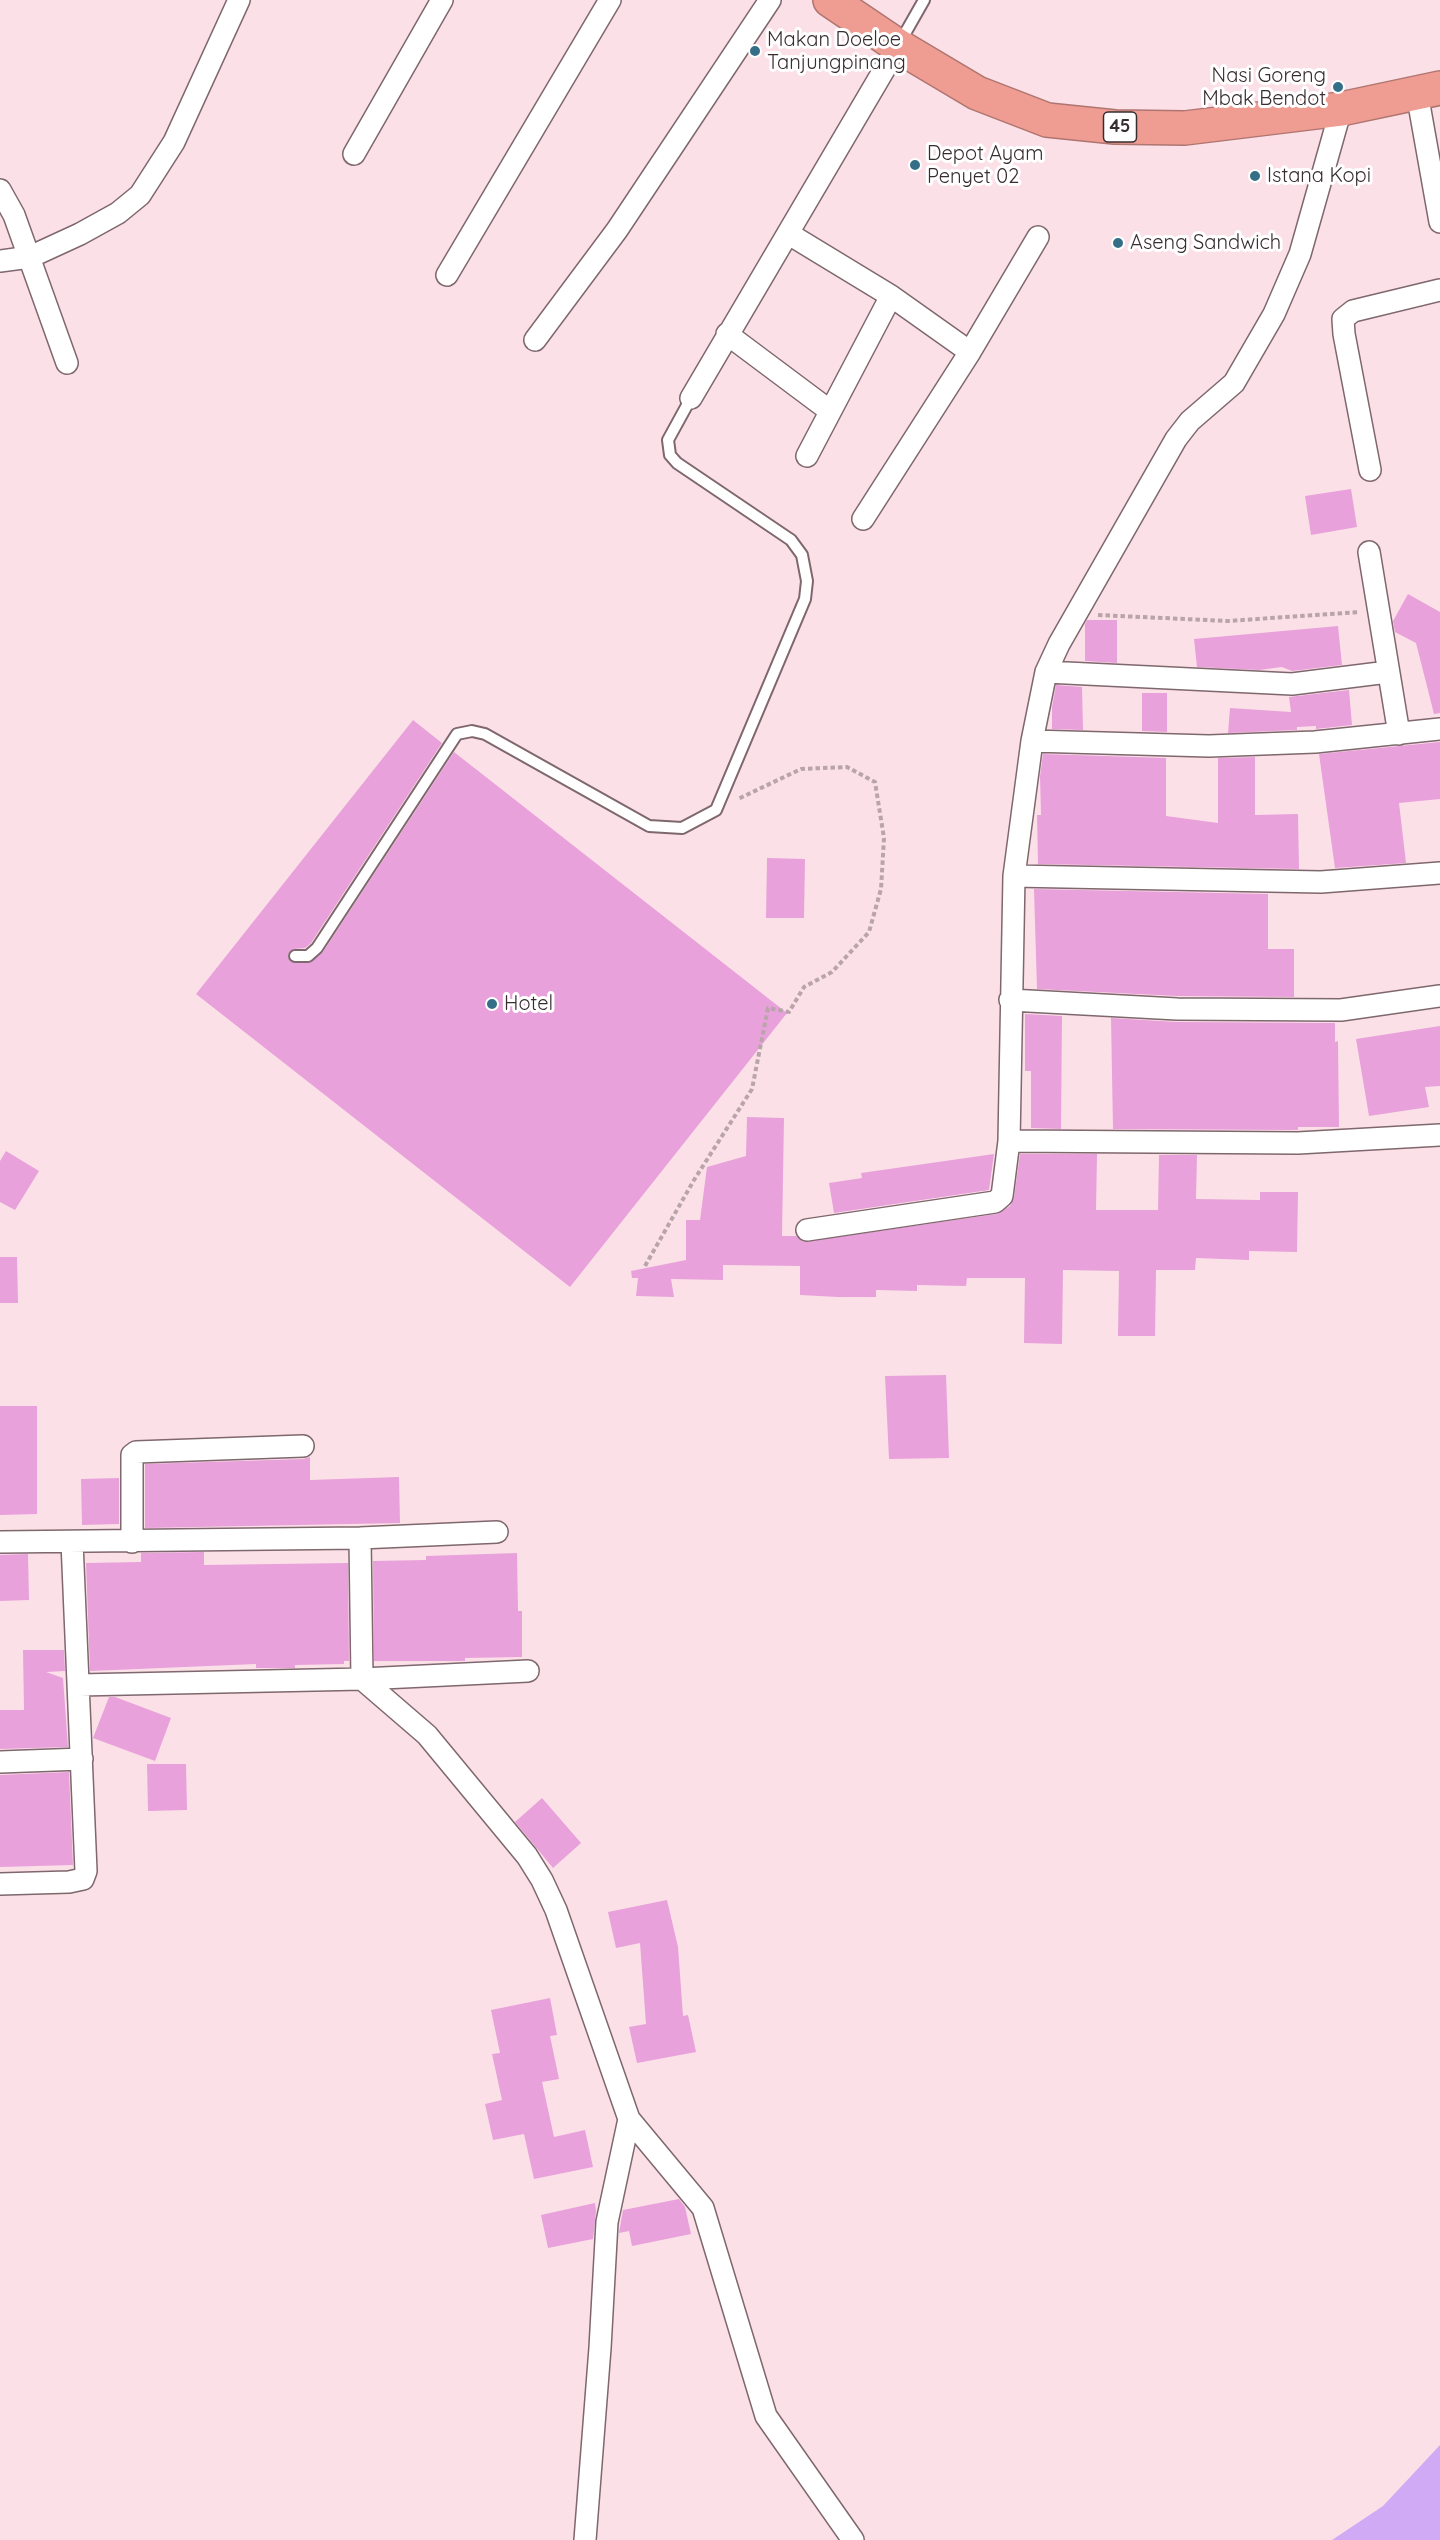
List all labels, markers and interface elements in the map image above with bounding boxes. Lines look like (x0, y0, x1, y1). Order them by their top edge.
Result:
place label: Makan Doeloe Tanjungpinang (767, 28, 906, 75)
marker: Makan Doeloe Tanjungpinang (748, 44, 762, 58)
place label: Nasi Goreng Mbak Bendot (1202, 64, 1326, 111)
marker: Nasi Goreng Mbak Bendot (1331, 80, 1345, 94)
road number: 45 (1104, 112, 1136, 142)
place label: Depot Ayam Penyet 02 (927, 142, 1043, 189)
marker: Depot Ayam Penyet 02 (908, 158, 922, 172)
place label: Istana Kopi (1267, 164, 1371, 188)
marker: Istana Kopi (1248, 169, 1262, 183)
place label: Aseng Sandwich (1130, 231, 1281, 255)
marker: Aseng Sandwich (1111, 236, 1125, 250)
place label: Hotel (504, 992, 553, 1016)
marker: Hotel (485, 997, 499, 1011)

